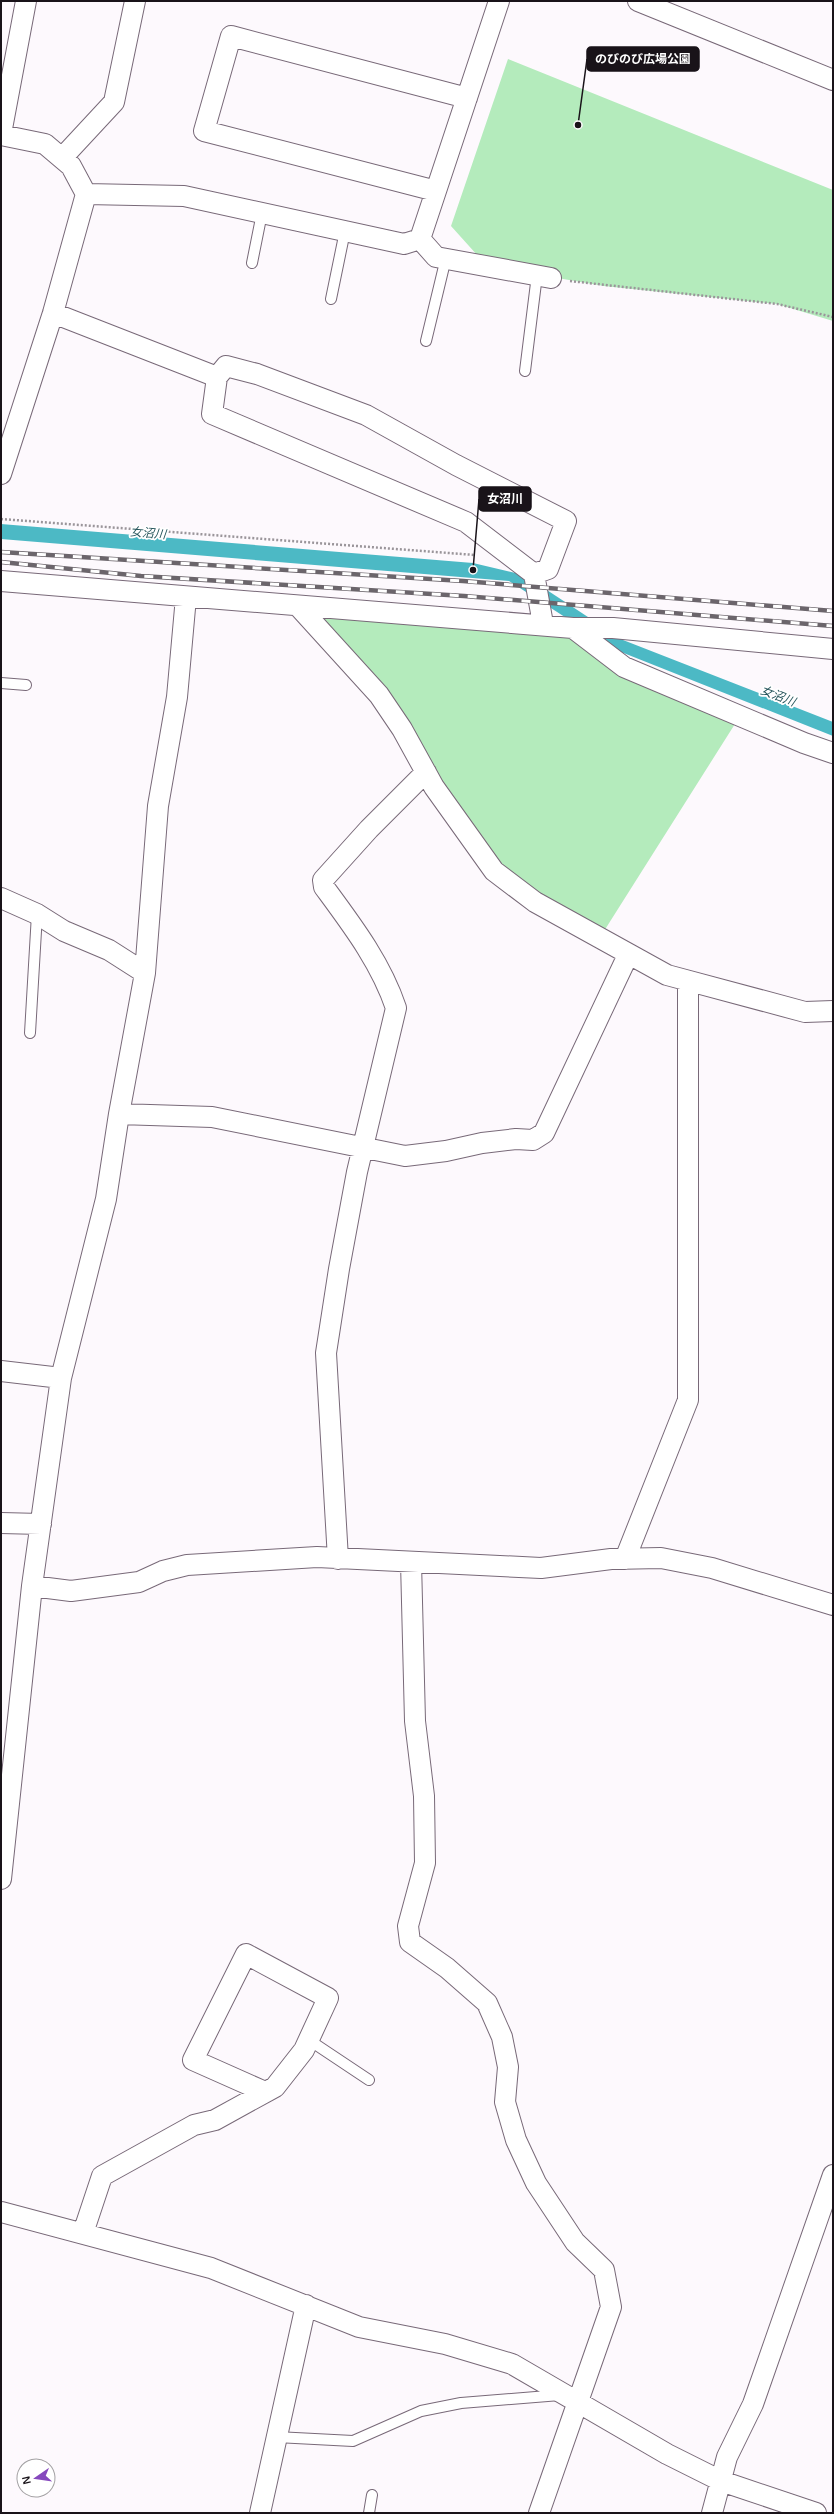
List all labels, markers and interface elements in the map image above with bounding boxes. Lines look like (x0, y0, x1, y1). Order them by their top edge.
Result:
callout: のびのび広場公園 (587, 47, 699, 71)
text: のびのび広場公園 (595, 52, 691, 66)
callout: 女沼川 (479, 487, 531, 511)
text: 女沼川 (487, 492, 523, 506)
water label: 女沼川 (129, 524, 169, 542)
water label: 女沼川 (759, 683, 799, 710)
north arrow (16, 2458, 56, 2498)
text: N (20, 2475, 33, 2485)

